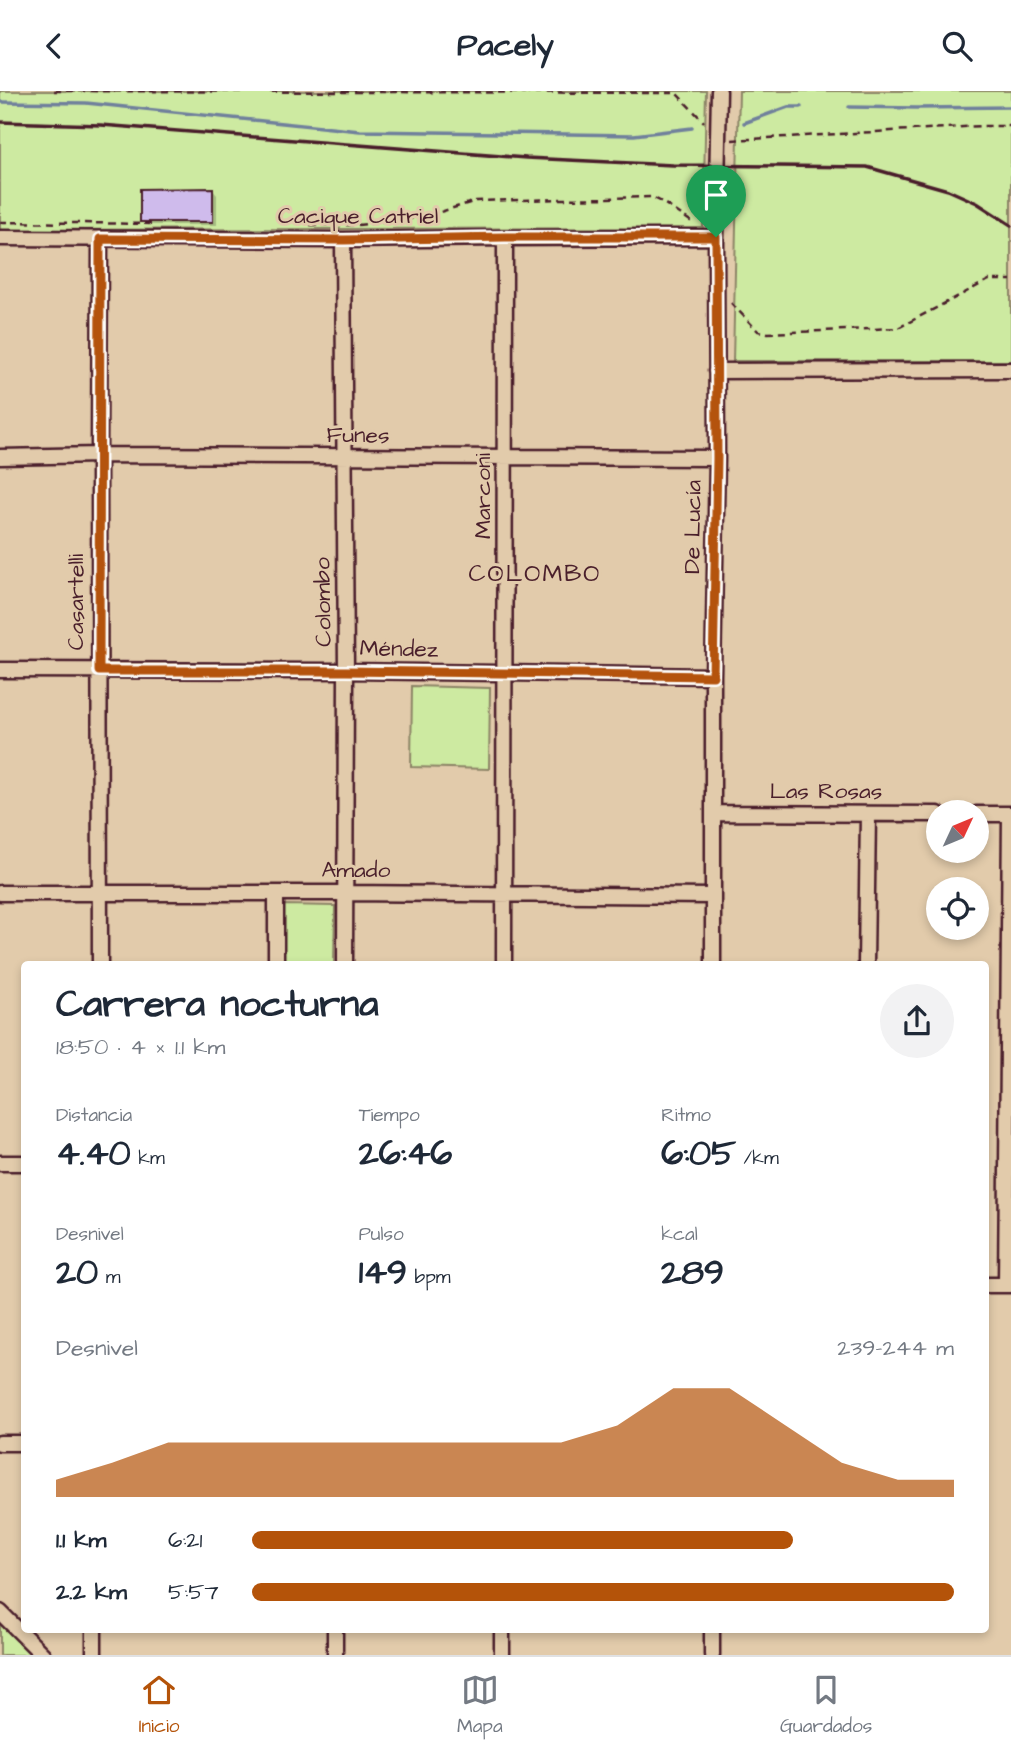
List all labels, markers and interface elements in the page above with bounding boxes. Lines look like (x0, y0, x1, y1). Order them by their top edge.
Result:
text: Pacely (457, 23, 554, 68)
icon: back (35, 27, 73, 65)
icon: search (938, 27, 976, 65)
pin (686, 165, 746, 237)
icon: arrive (697, 176, 735, 214)
street label: Cacique Catriel (278, 200, 438, 232)
street label: Funes (326, 419, 390, 451)
street label: Marconi (467, 453, 499, 539)
street label: De Lucía (676, 479, 710, 574)
street label: Casartelli (60, 553, 92, 650)
street label: Colombo (306, 557, 340, 647)
district label: COLOMBO (469, 557, 601, 591)
street label: Méndez (359, 632, 439, 666)
street label: Las Rosas (770, 775, 882, 807)
north arrow (926, 800, 989, 863)
map controls (926, 800, 989, 940)
street label: Amado (321, 854, 391, 886)
button: locate (926, 877, 989, 940)
text: Carrera nocturna (56, 979, 379, 1031)
button: share (880, 984, 954, 1058)
text: 18:50 · 4 × 1.1 km (56, 1031, 225, 1063)
text: Distancia (56, 1102, 132, 1129)
text: Tiempo (359, 1102, 420, 1129)
text: Ritmo (661, 1102, 711, 1129)
text: 4.40 (56, 1129, 131, 1178)
text: 26:46 (359, 1129, 452, 1178)
text: 6:05 (661, 1129, 736, 1178)
text: km (131, 1145, 165, 1172)
text: /km (736, 1145, 779, 1172)
text: Desnivel (56, 1221, 124, 1248)
text: Pulso (359, 1221, 404, 1248)
text: kcal (661, 1221, 698, 1248)
text: 20 (56, 1248, 98, 1297)
text: 149 (359, 1248, 407, 1297)
text: 289 (661, 1248, 724, 1297)
text: m (98, 1264, 121, 1291)
text: bpm (407, 1264, 451, 1291)
text: Desnivel (56, 1332, 138, 1364)
text: 239–244 m (837, 1332, 954, 1364)
text: 1.1 km (56, 1524, 106, 1556)
text: 6:21 (168, 1524, 202, 1556)
text: 2.2 km (56, 1576, 127, 1608)
text: 5:57 (168, 1576, 219, 1608)
tab: Inicio (139, 1671, 180, 1740)
tab: Mapa (457, 1671, 503, 1740)
tab: Guardados (780, 1671, 872, 1740)

